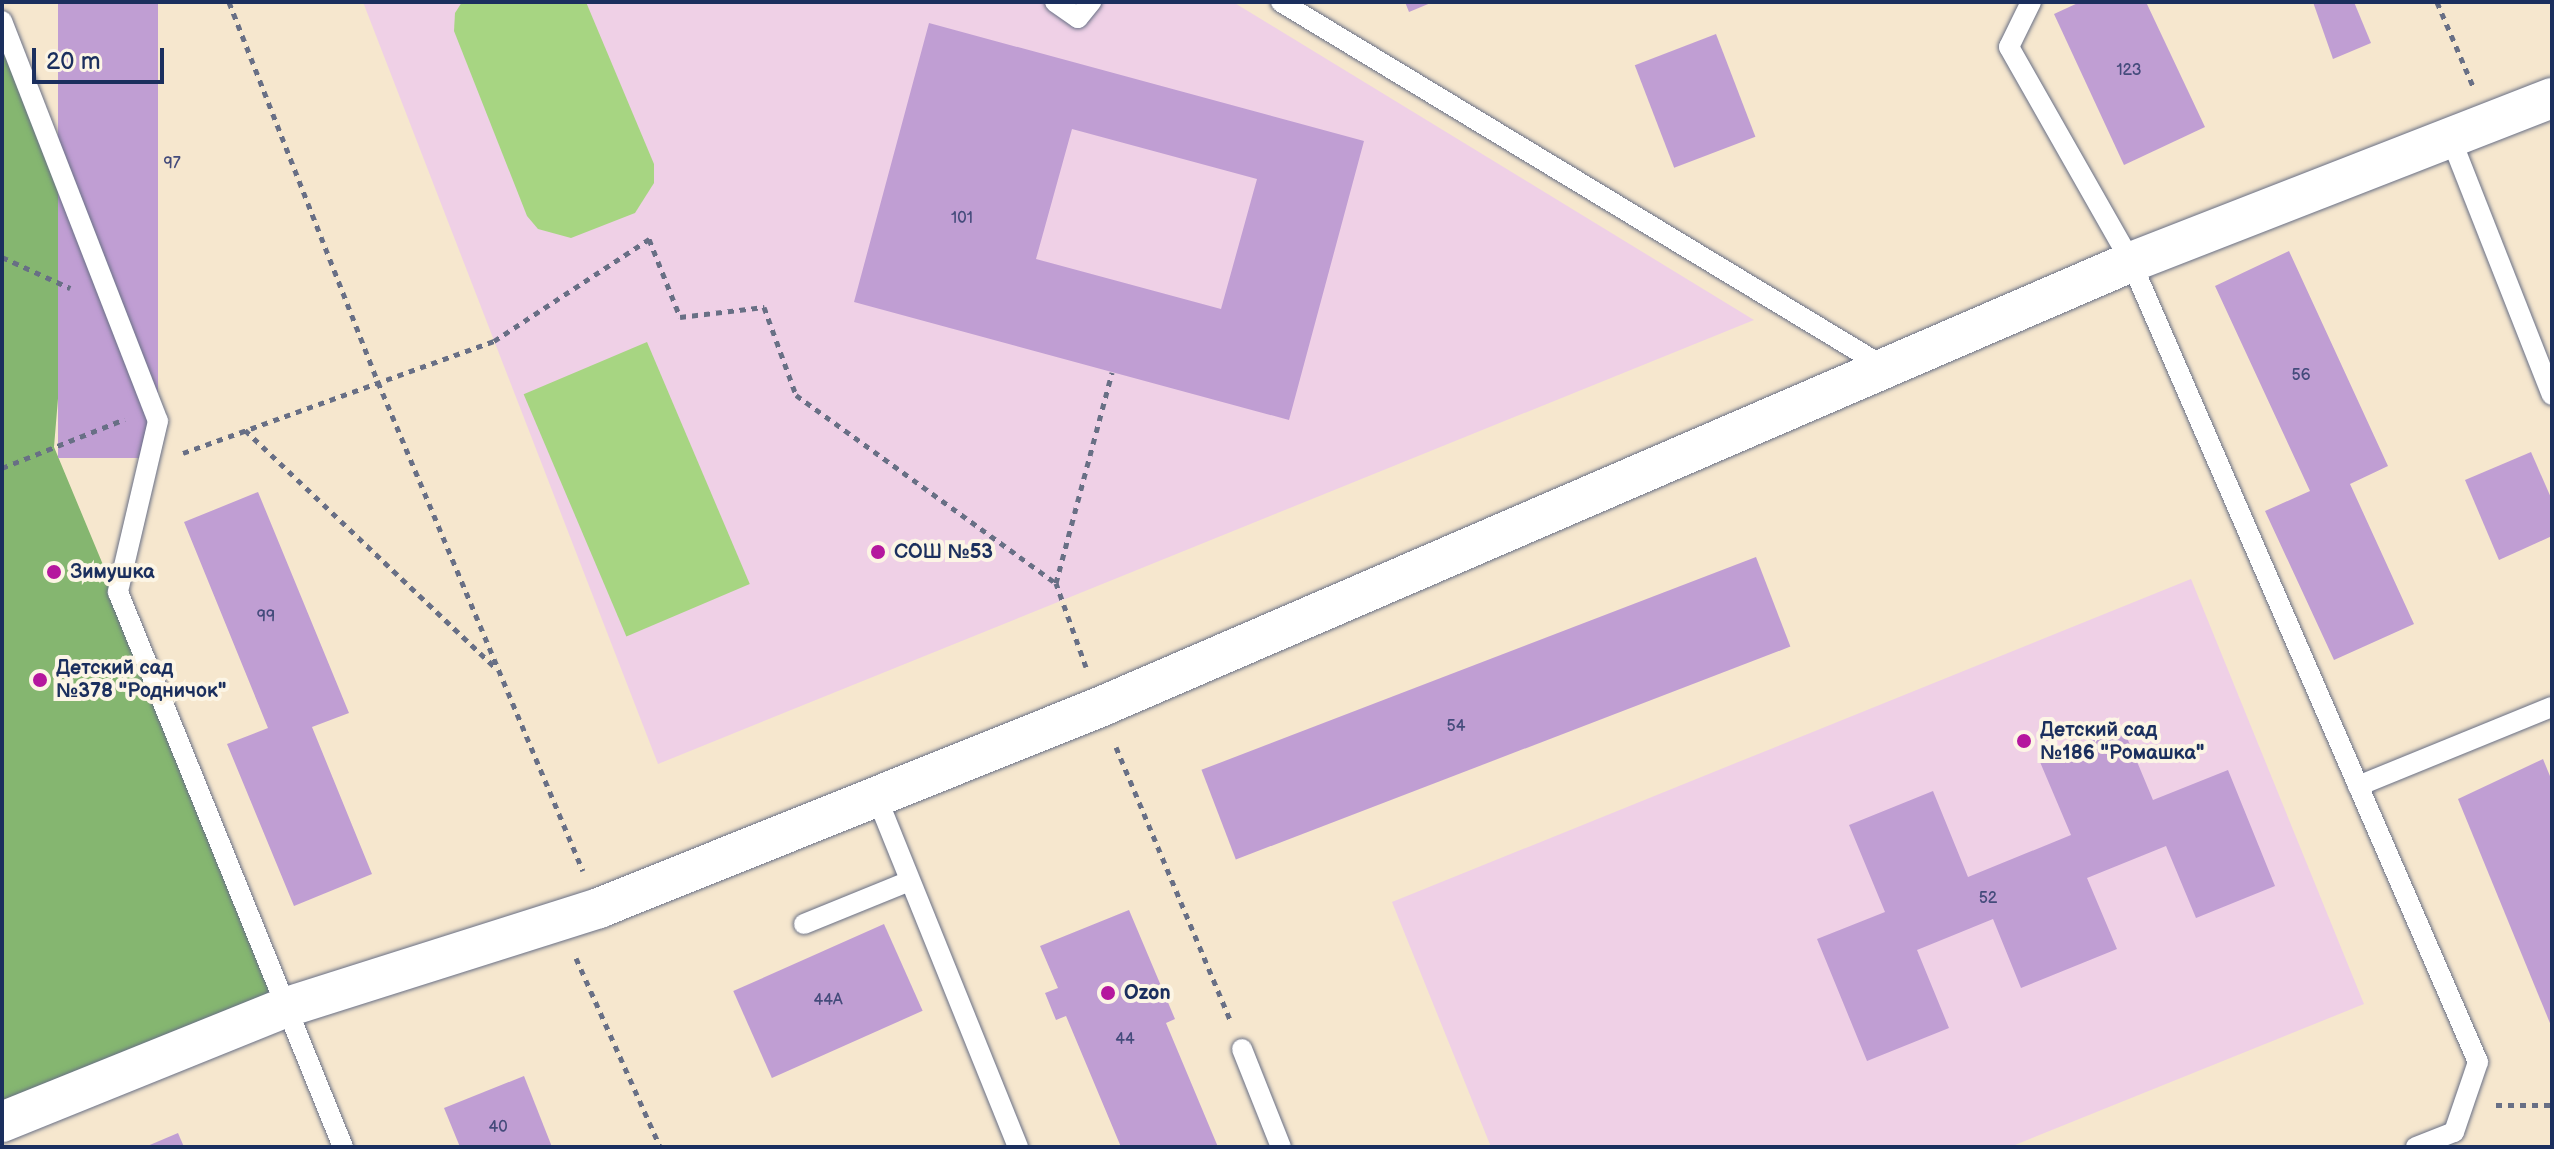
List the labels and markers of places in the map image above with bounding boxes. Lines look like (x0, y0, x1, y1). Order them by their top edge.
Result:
place label: СОШ №53 (894, 540, 993, 564)
marker: СОШ №53 (869, 543, 887, 561)
place label: Зимушка (70, 560, 155, 584)
marker: Зимушка (45, 563, 63, 581)
place label: Детский сад №378 "Родничок" (56, 656, 226, 703)
marker: Детский сад №378 "Родничок" (31, 671, 49, 689)
place label: Детский сад №186 "Ромашка" (2040, 718, 2205, 765)
marker: Детский сад №186 "Ромашка" (2015, 732, 2033, 750)
place label: Ozon (1124, 981, 1171, 1005)
marker: Ozon (1099, 984, 1117, 1002)

